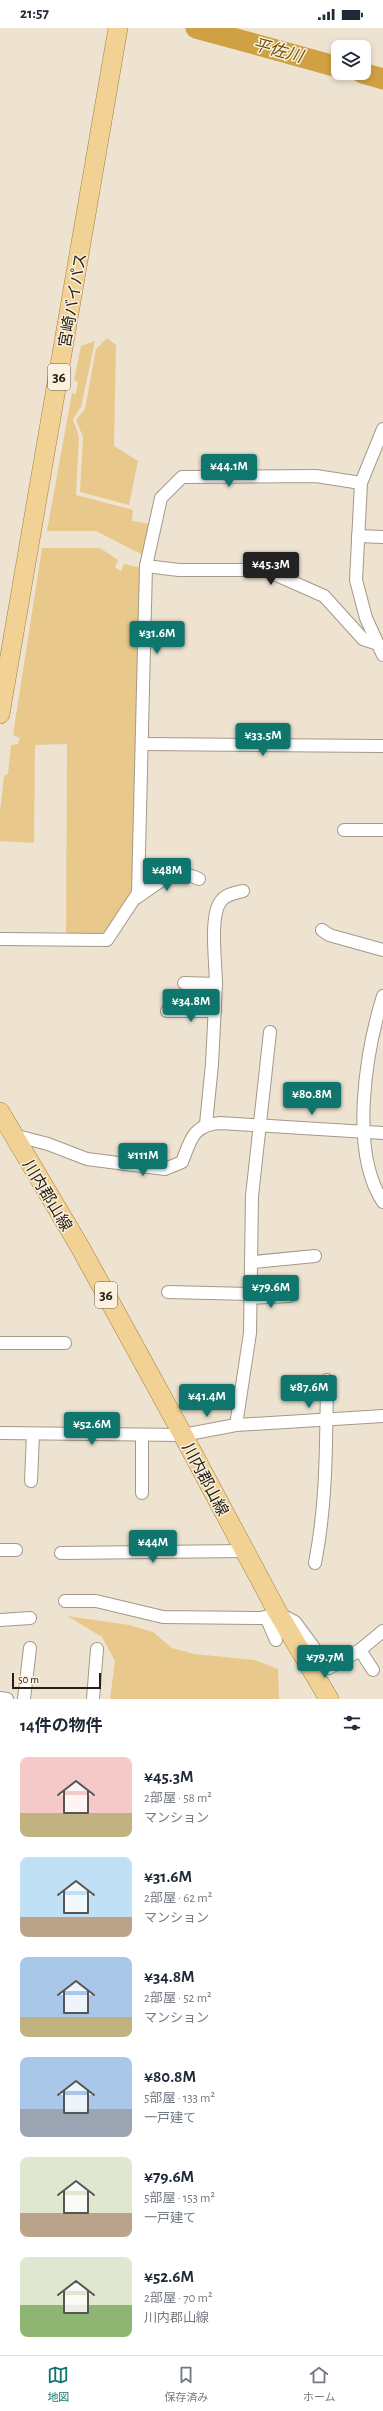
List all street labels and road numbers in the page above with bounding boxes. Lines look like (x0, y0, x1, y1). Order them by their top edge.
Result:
street label: 宮崎バイパス (56, 251, 89, 349)
road number: 36 (48, 364, 70, 390)
street label: 川内郡山線 (20, 1157, 75, 1234)
road number: 36 (95, 1282, 117, 1308)
street label: 川内郡山線 (179, 1440, 232, 1519)

